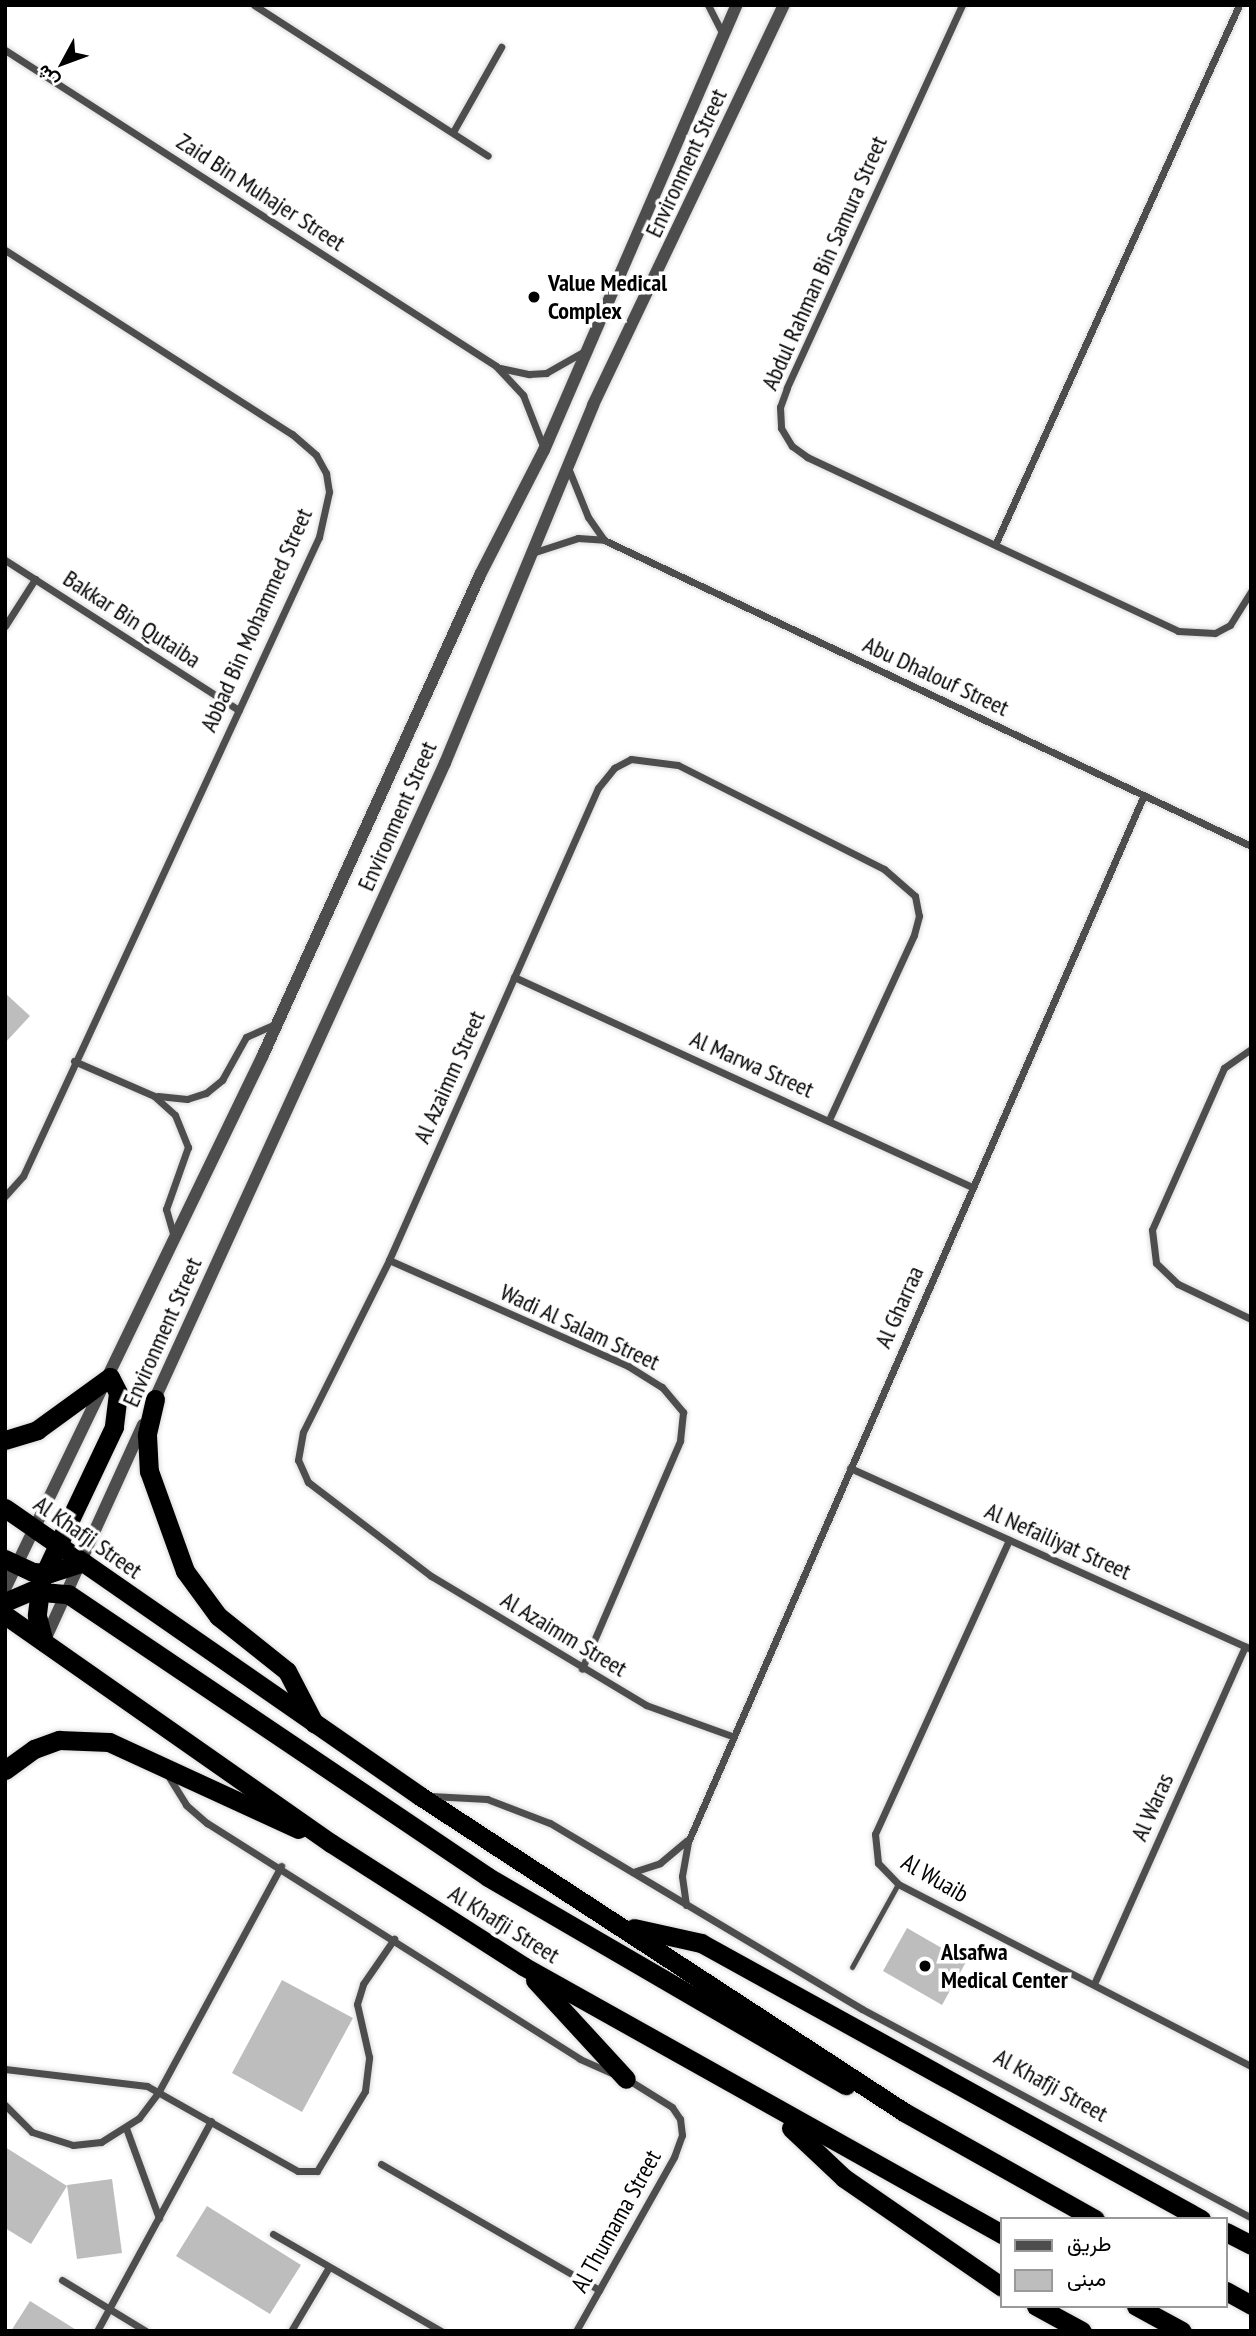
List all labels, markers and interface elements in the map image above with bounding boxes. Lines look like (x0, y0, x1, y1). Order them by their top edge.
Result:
north arrow (28, 28, 98, 98)
text: ش (31, 60, 64, 93)
street label: Environment Street (639, 84, 733, 242)
street label: Zaid Bin Muhajer Street (171, 127, 351, 257)
street label: Abdul Rahman Bin Samura Street (755, 132, 893, 394)
place label: Value Medical Complex (548, 269, 667, 325)
marker: Value Medical Complex (526, 289, 542, 305)
street label: Abbad Bin Mohammed Street (194, 504, 318, 736)
street label: Bakkar Bin Qutaiba (58, 564, 206, 674)
street label: Abu Dhalouf Street (859, 630, 1013, 722)
street label: Environment Street (351, 737, 443, 895)
street label: Al Azaimm Street (407, 1006, 491, 1148)
street label: Al Marwa Street (686, 1024, 818, 1104)
street label: Environment Street (116, 1253, 208, 1411)
street label: Al Gharraa (868, 1262, 930, 1352)
street label: Wadi Al Salam Street (495, 1277, 665, 1377)
street label: Al Khafji Street (28, 1489, 148, 1585)
street label: Al Nefailiyat Street (981, 1496, 1135, 1586)
street label: Al Azaimm Street (496, 1585, 632, 1683)
street label: Al Waras (1124, 1769, 1180, 1845)
street label: Al Wuaib (896, 1847, 974, 1909)
street label: Al Khafji Street (443, 1879, 565, 1969)
place label: Alsafwa Medical Center (941, 1938, 1068, 1994)
marker: Alsafwa Medical Center (915, 1956, 935, 1976)
street label: Al Khafji Street (989, 2042, 1113, 2128)
street label: Al Thumama Street (565, 2145, 667, 2297)
legend (1000, 2217, 1228, 2308)
text: طريق (1067, 2230, 1112, 2257)
text: مبنى (1067, 2265, 1106, 2292)

